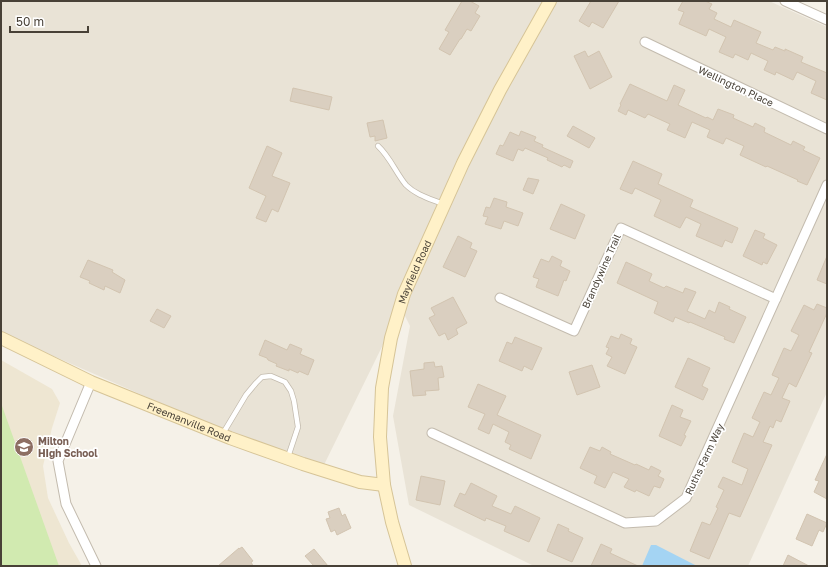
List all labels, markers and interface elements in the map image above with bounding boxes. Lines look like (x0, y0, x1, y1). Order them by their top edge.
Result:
scale bar (10, 8, 88, 34)
text: 50 m (16, 14, 44, 29)
street label: Wellington Place (696, 63, 776, 109)
street label: Brandywine Trail (579, 232, 623, 310)
street label: Mayfield Road (395, 238, 434, 305)
street label: Freemanville Road (145, 399, 233, 444)
street label: Ruths Farm Way (682, 421, 726, 497)
place label: Milton HIgh School (38, 435, 98, 459)
school or university icon: Milton HIgh School (13, 436, 35, 458)

